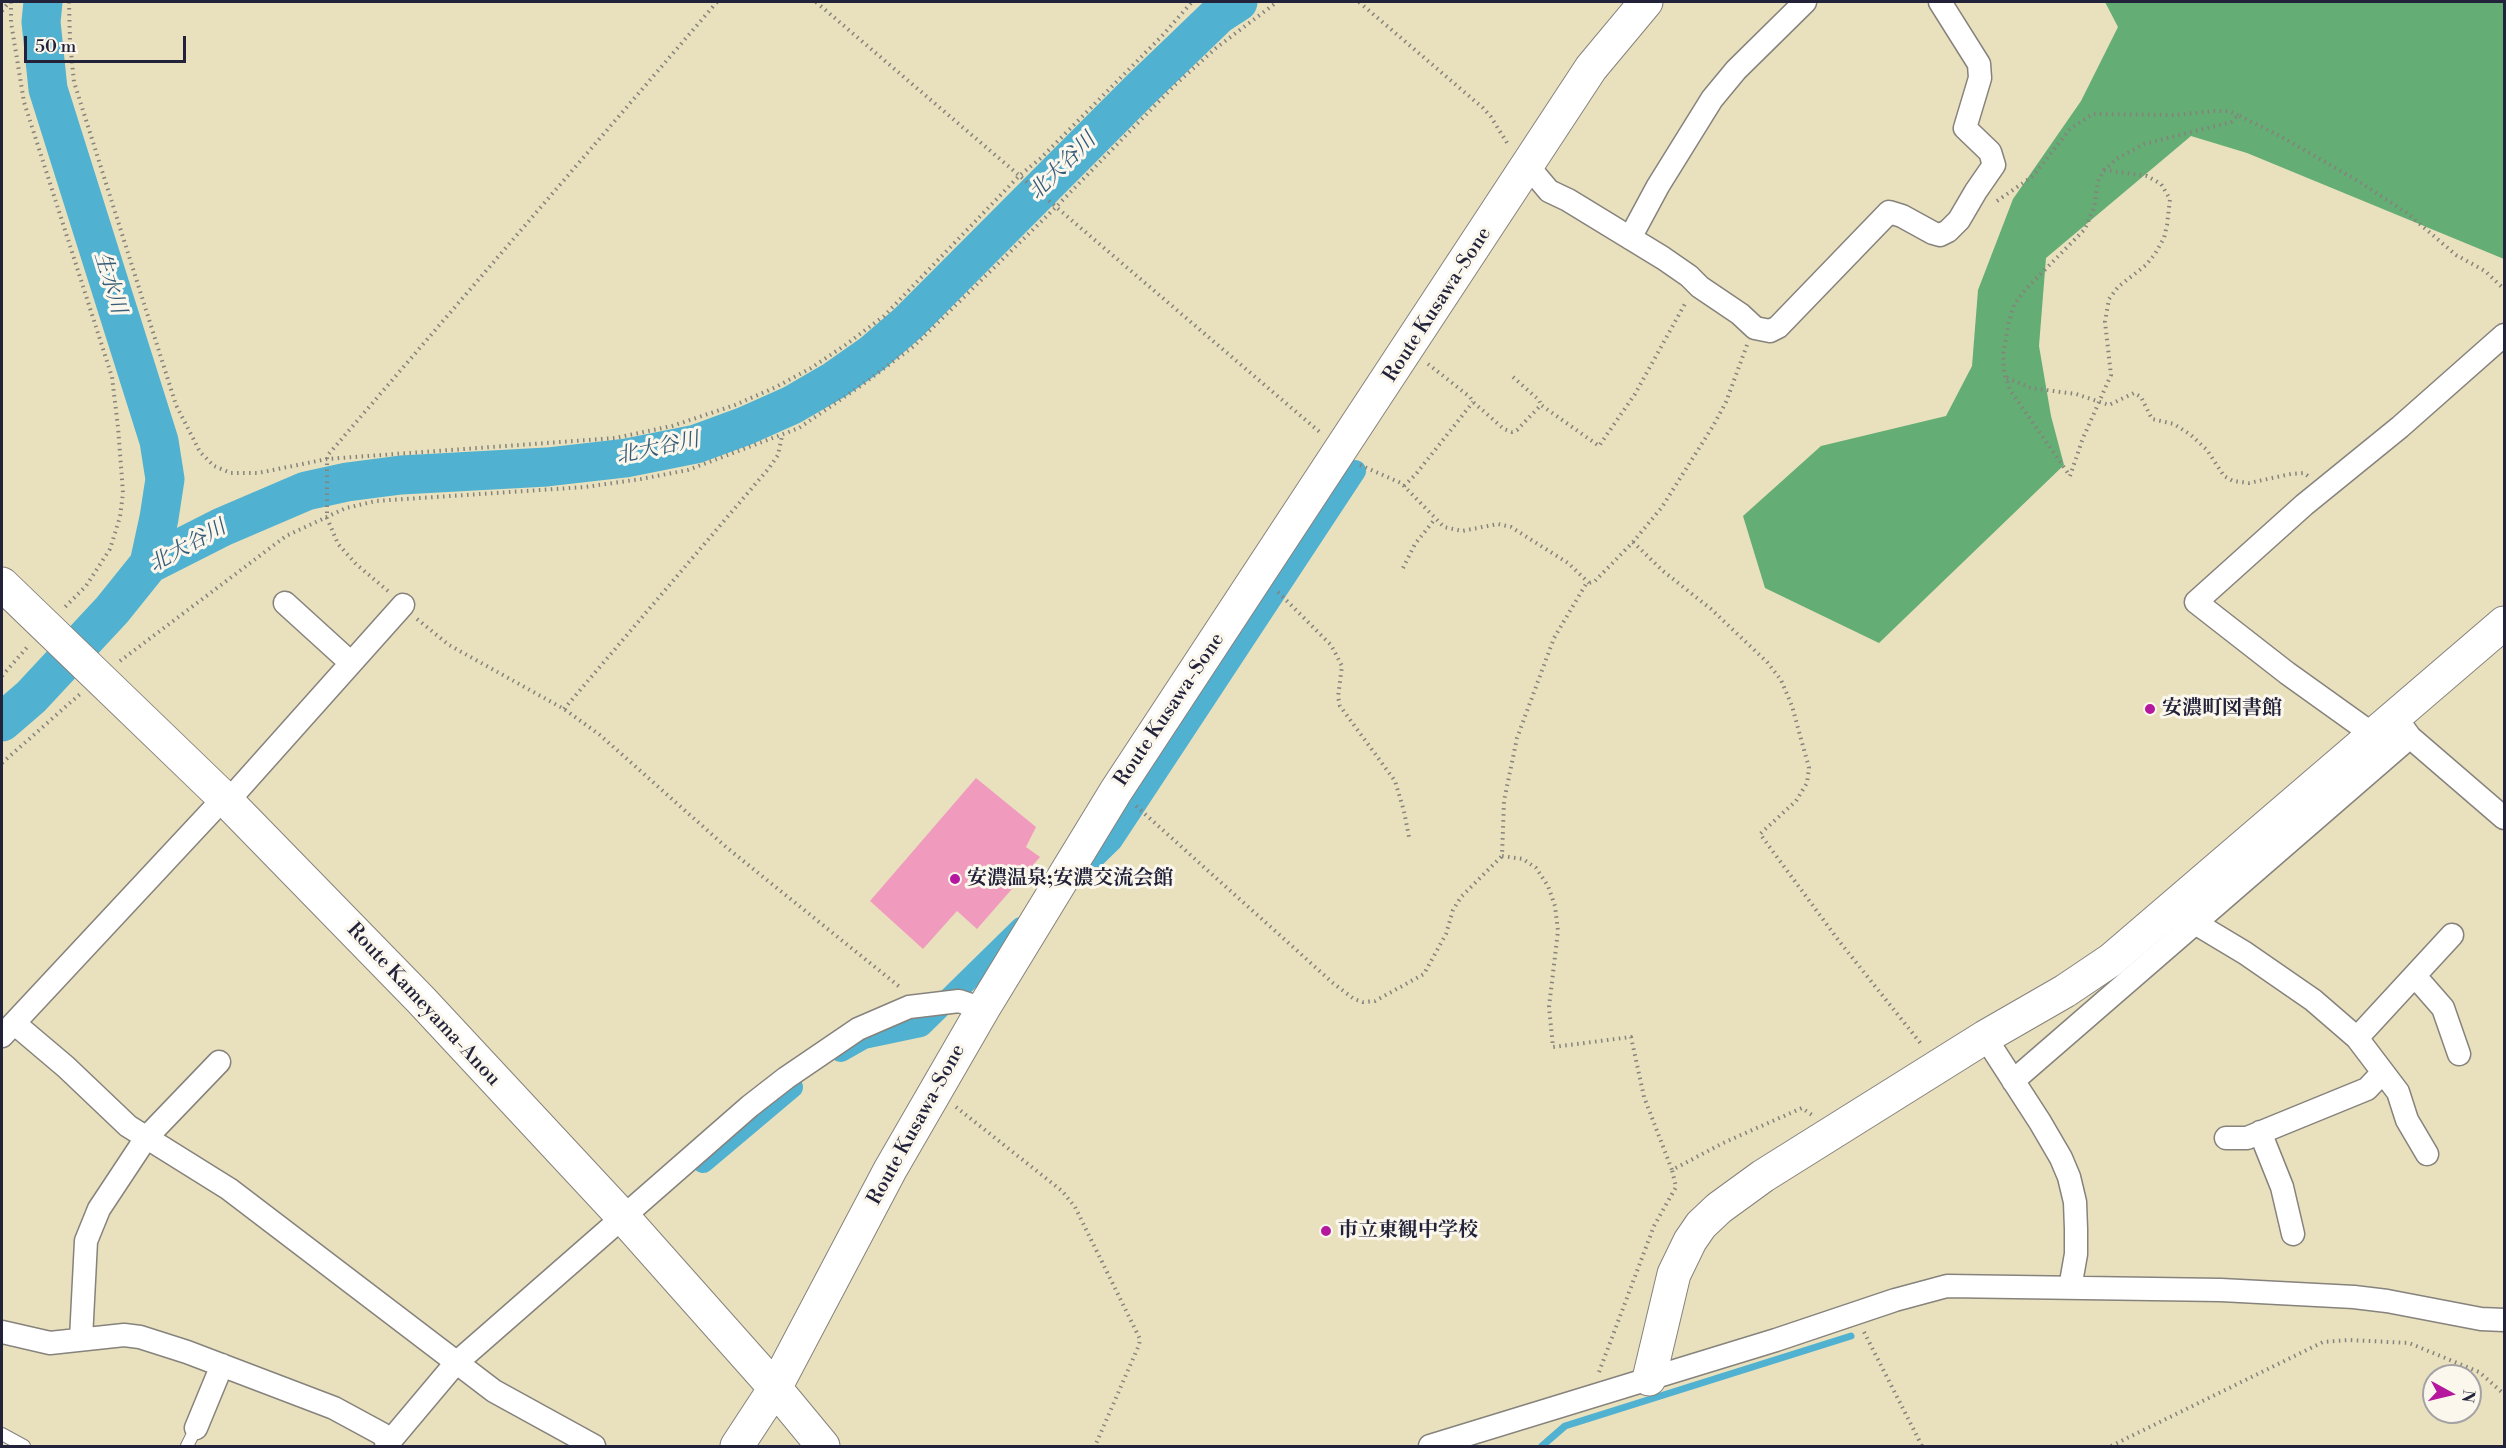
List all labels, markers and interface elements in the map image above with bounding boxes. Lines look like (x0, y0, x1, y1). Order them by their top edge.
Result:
scale bar (27, 24, 189, 62)
text: 50 m (35, 35, 76, 58)
water label: 北大谷川 (1024, 128, 1102, 206)
street label: Route Kusawa-Sone (1379, 223, 1497, 387)
water label: 生水川 (88, 249, 130, 317)
water label: 北大谷川 (614, 428, 702, 470)
water label: 北大谷川 (145, 516, 231, 578)
street label: Route Kusawa-Sone (1110, 629, 1230, 791)
place label: 安濃町図書館 (2162, 697, 2282, 721)
marker: 安濃町図書館 (2143, 702, 2157, 716)
place label: 安濃温泉;安濃交流会館 (967, 867, 1173, 891)
marker: 安濃温泉;安濃交流会館 (948, 872, 962, 886)
street label: Route Kameyama-Anou (341, 919, 505, 1091)
street label: Route Kusawa-Sone (863, 1041, 971, 1209)
place label: 市立東観中学校 (1338, 1219, 1478, 1243)
marker: 市立東観中学校 (1319, 1224, 1333, 1238)
north arrow (2422, 1364, 2482, 1424)
text: N (2457, 1389, 2479, 1404)

